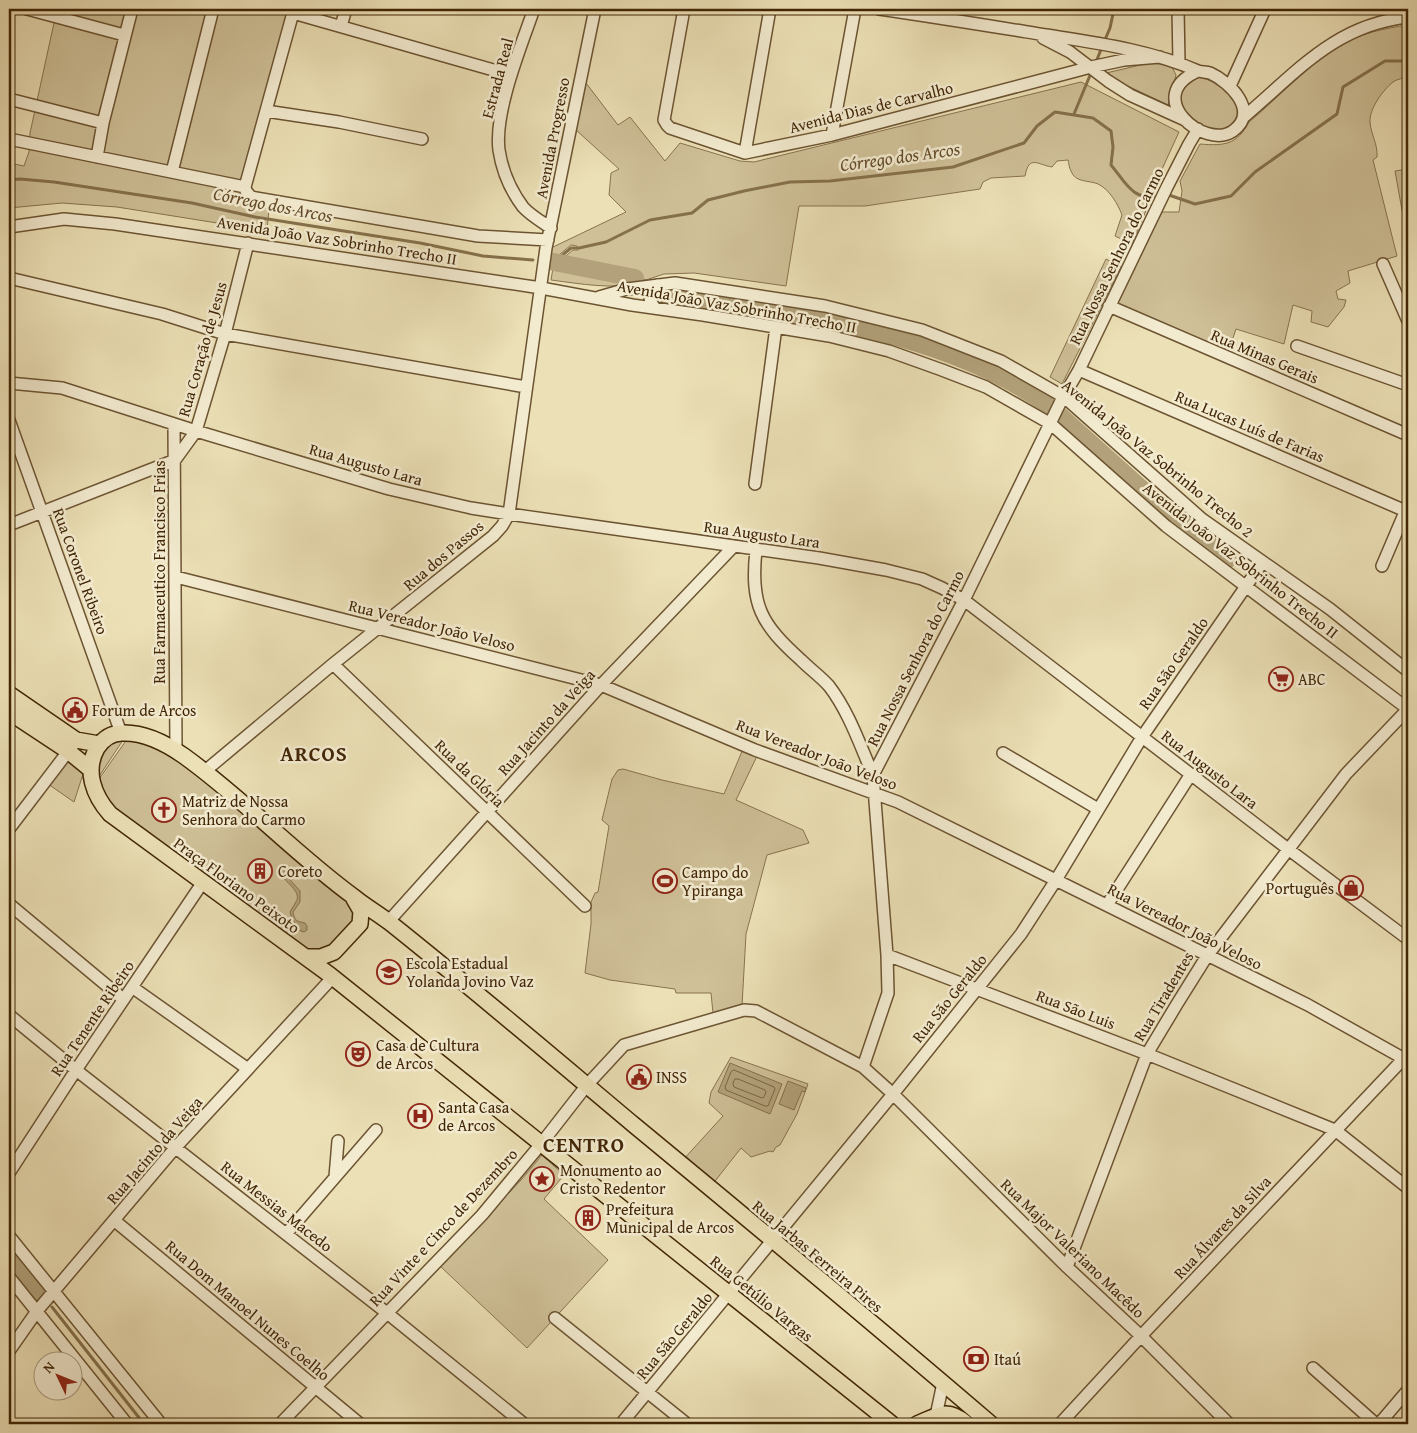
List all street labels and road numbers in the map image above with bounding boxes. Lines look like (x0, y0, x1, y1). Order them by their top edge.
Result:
street label: Estrada Real (475, 35, 519, 121)
street label: Avenida Progresso (528, 75, 576, 201)
street label: Avenida Dias de Carvalho (787, 75, 955, 139)
street label: Rua Nossa Senhora do Carmo (1063, 163, 1169, 349)
street label: Avenida João Vaz Sobrinho Trecho II (215, 209, 459, 271)
street label: Avenida João Vaz Sobrinho Trecho II (616, 273, 859, 339)
street label: Rua Coração de Jesus (171, 279, 233, 419)
street label: Rua Minas Gerais (1207, 323, 1323, 389)
street label: Avenida João Vaz Sobrinho Trecho 2 (1057, 373, 1259, 543)
street label: Rua Lucas Luís de Farias (1172, 384, 1328, 468)
street label: Rua Augusto Lara (306, 436, 426, 492)
street label: Rua Farmaceutico Francisco Frias (147, 460, 171, 684)
street label: Avenida João Vaz Sobrinho Trecho II (1138, 476, 1344, 644)
street label: Rua Coronel Ribeiro (47, 504, 115, 638)
street label: Rua dos Passos (397, 514, 489, 596)
street label: Rua Augusto Lara (702, 514, 822, 554)
street label: Rua Nossa Senhora do Carmo (860, 566, 970, 750)
street label: Rua Vereador João Veloso (346, 593, 518, 657)
street label: Rua São Geraldo (1132, 612, 1214, 714)
street label: Rua Jacinto da Veiga (492, 663, 601, 781)
street label: Rua Vereador João Veloso (733, 712, 901, 796)
street label: Rua Augusto Lara (1157, 724, 1264, 815)
street label: Rua da Glória (430, 733, 511, 813)
street label: Praça Floriano Peixoto (169, 831, 305, 939)
street label: Rua Vereador João Veloso (1103, 877, 1267, 975)
street label: Rua Tiradentes (1127, 947, 1199, 1045)
street label: Rua São Geraldo (906, 948, 992, 1048)
street label: Rua Tenente Ribeiro (44, 955, 140, 1081)
street label: Rua São Luis (1033, 983, 1119, 1035)
street label: Rua Jacinto da Veiga (100, 1090, 208, 1209)
street label: Rua Vinte e Cinco de Dezembro (363, 1142, 523, 1312)
street label: Rua Messias Macedo (216, 1155, 338, 1257)
street label: Rua Álvares da Silva (1168, 1170, 1277, 1284)
street label: Rua Major Valeriano Macêdo (995, 1172, 1151, 1324)
street label: Rua Jarbas Ferreira Pires (747, 1194, 889, 1318)
street label: Rua Dom Manoel Nunes Coelho (161, 1234, 335, 1386)
street label: Rua Getúlio Vargas (705, 1249, 819, 1347)
street label: Rua São Geraldo (630, 1286, 718, 1384)

